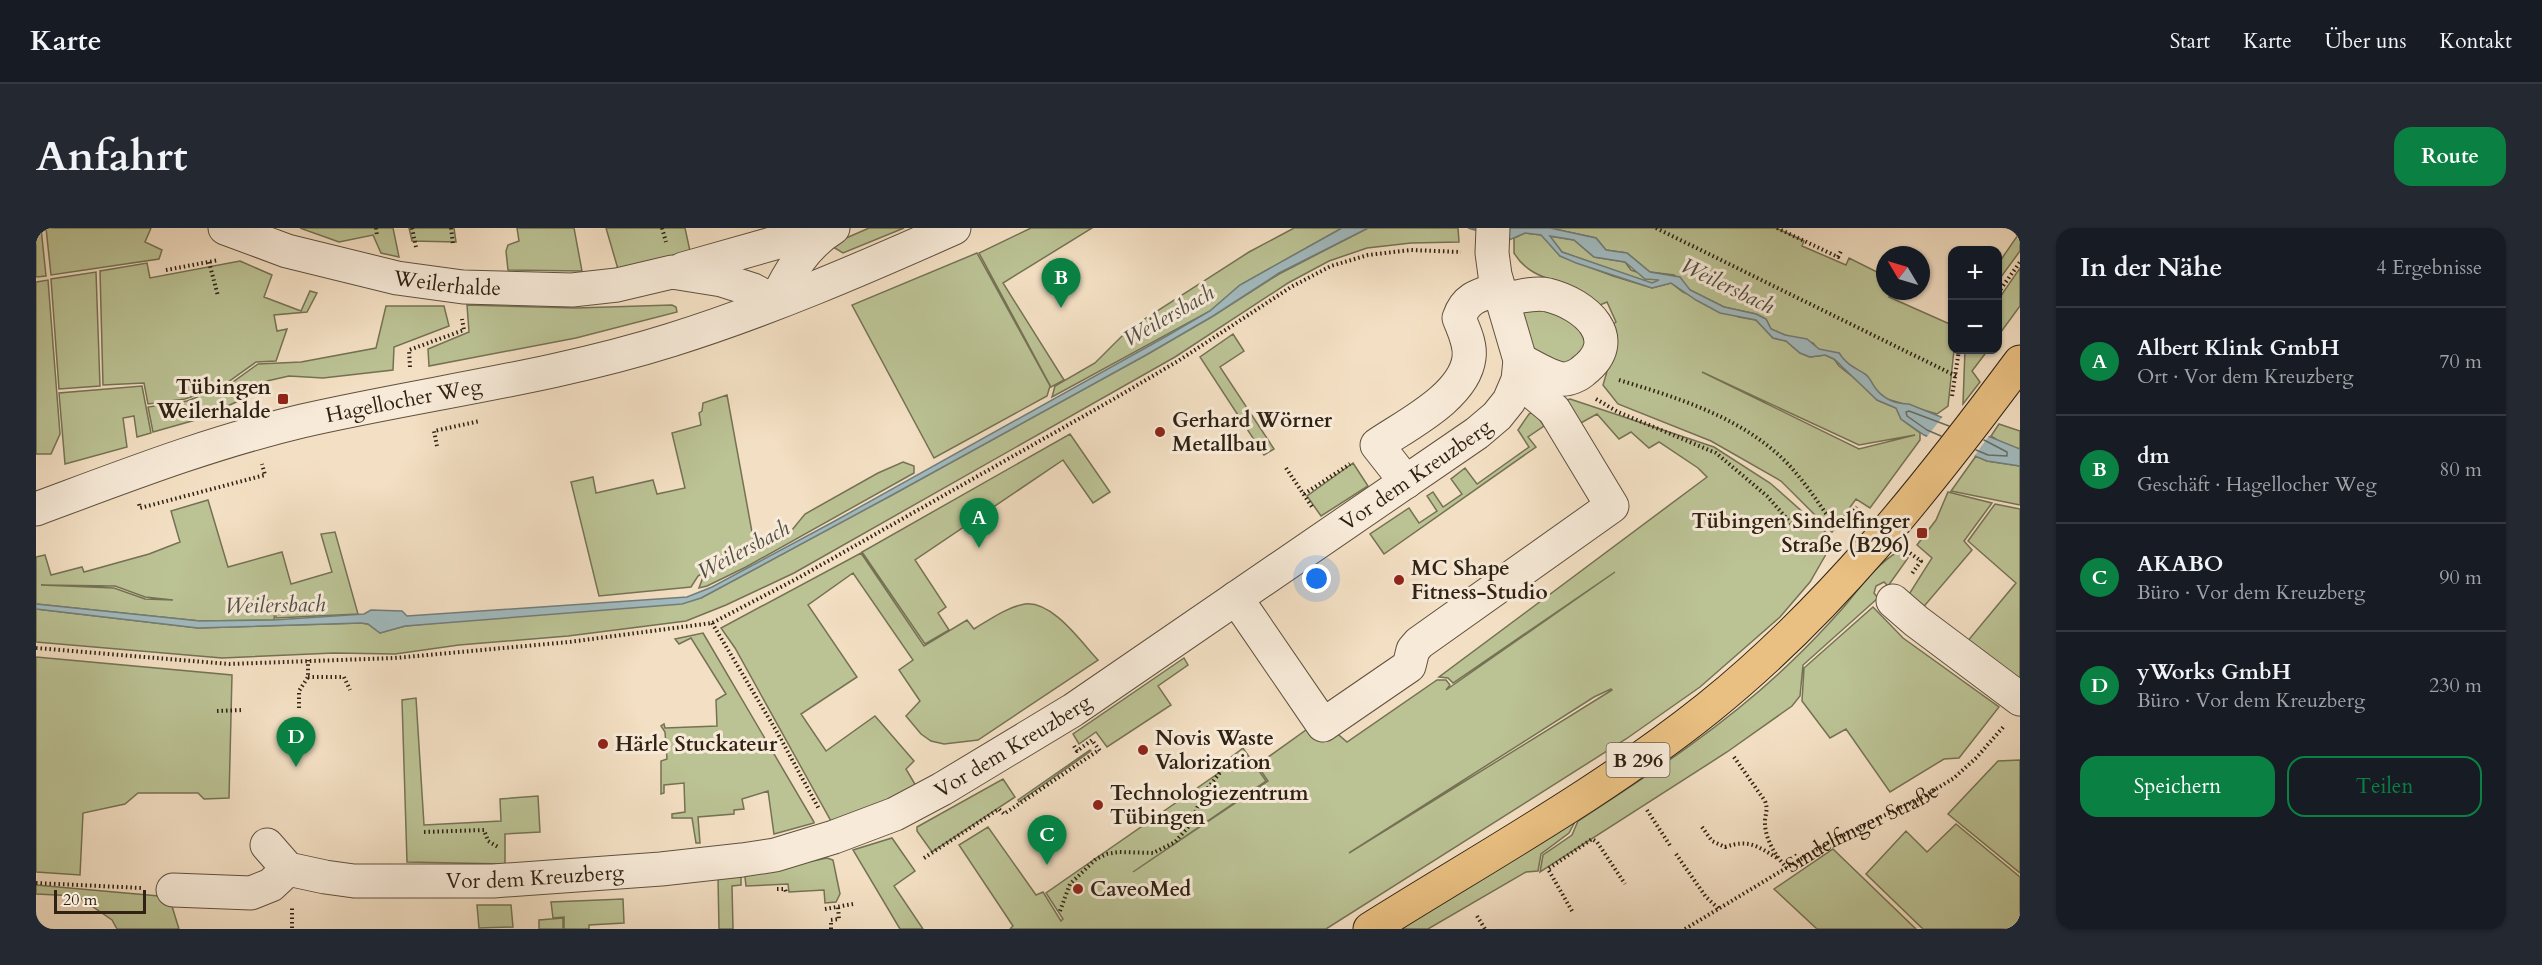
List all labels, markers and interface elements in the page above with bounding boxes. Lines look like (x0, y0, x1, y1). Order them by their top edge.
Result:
text: Karte (30, 22, 102, 60)
text: Start (2170, 27, 2210, 56)
text: Karte (2243, 27, 2292, 56)
text: Über uns (2325, 27, 2407, 56)
text: Kontakt (2440, 27, 2512, 56)
button: Route (2394, 127, 2506, 186)
text: Anfahrt (36, 128, 188, 185)
north arrow (1876, 246, 1930, 300)
map controls (1948, 246, 2002, 354)
button: + (1948, 246, 2002, 300)
water label: Weilersbach (1676, 250, 1780, 322)
text: In der Nähe (2080, 250, 2222, 285)
text: 4 Ergebnisse (2376, 254, 2482, 281)
pin: B (1042, 259, 1080, 308)
street label: Weilerhalde (391, 264, 501, 303)
water label: Weilersbach (1117, 277, 1220, 354)
button: − (1948, 300, 2002, 354)
text: Albert Klink GmbH (2137, 333, 2340, 363)
text: A (2092, 348, 2107, 375)
text: 70 m (2439, 348, 2482, 375)
text: Ort · Vor dem Kreuzberg (2137, 363, 2353, 390)
street label: Hagellocher Weg (323, 372, 484, 430)
place label: Tübingen Weilerhalde (156, 373, 271, 426)
marker: Tübingen Weilerhalde (276, 392, 290, 406)
place label: Gerhard Wörner Metallbau (1172, 406, 1333, 459)
street label: Vor dem Kreuzberg (1334, 413, 1498, 538)
marker: Gerhard Wörner Metallbau (1153, 425, 1167, 439)
text: dm (2137, 441, 2170, 471)
text: B (2092, 456, 2107, 483)
text: 80 m (2439, 456, 2482, 483)
text: Geschäft · Hagellocher Weg (2137, 471, 2377, 498)
pin: A (960, 498, 998, 548)
place label: Tübingen Sindelfinger Straße (B296) (1691, 507, 1911, 560)
water label: Weilersbach (692, 513, 795, 587)
marker: Tübingen Sindelfinger Straße (B296) (1915, 526, 1929, 540)
text: AKABO (2137, 549, 2223, 579)
place label: MC Shape Fitness-Studio (1411, 554, 1548, 607)
your location (1302, 564, 1331, 593)
text: C (2092, 564, 2107, 591)
text: 90 m (2439, 564, 2482, 591)
marker: MC Shape Fitness-Studio (1392, 573, 1406, 587)
text: Büro · Vor dem Kreuzberg (2137, 579, 2365, 606)
water label: Weilersbach (224, 589, 326, 621)
text: yWorks GmbH (2137, 657, 2291, 687)
text: D (2091, 672, 2108, 699)
text: 230 m (2429, 672, 2482, 699)
text: Büro · Vor dem Kreuzberg (2137, 687, 2365, 714)
street label: Vor dem Kreuzberg (929, 688, 1097, 805)
pin: D (276, 718, 316, 767)
place label: Novis Waste Valorization (1155, 724, 1274, 777)
place label: Härle Stuckateur (615, 730, 778, 759)
marker: Härle Stuckateur (596, 737, 610, 751)
marker: Novis Waste Valorization (1136, 743, 1150, 757)
road number: B 296 (1606, 743, 1670, 777)
button: Speichern (2080, 756, 2275, 817)
button: Teilen (2287, 756, 2482, 817)
street label: Sindelfinger Straße (1780, 777, 1944, 880)
place label: Technologiezentrum Tübingen (1110, 779, 1309, 832)
marker: Technologiezentrum Tübingen (1091, 798, 1105, 812)
pin: C (1028, 816, 1066, 865)
street label: Vor dem Kreuzberg (446, 858, 625, 896)
place label: CaveoMed (1090, 875, 1191, 904)
marker: CaveoMed (1071, 882, 1085, 896)
scale bar (54, 887, 146, 914)
text: 20 m (63, 889, 97, 911)

